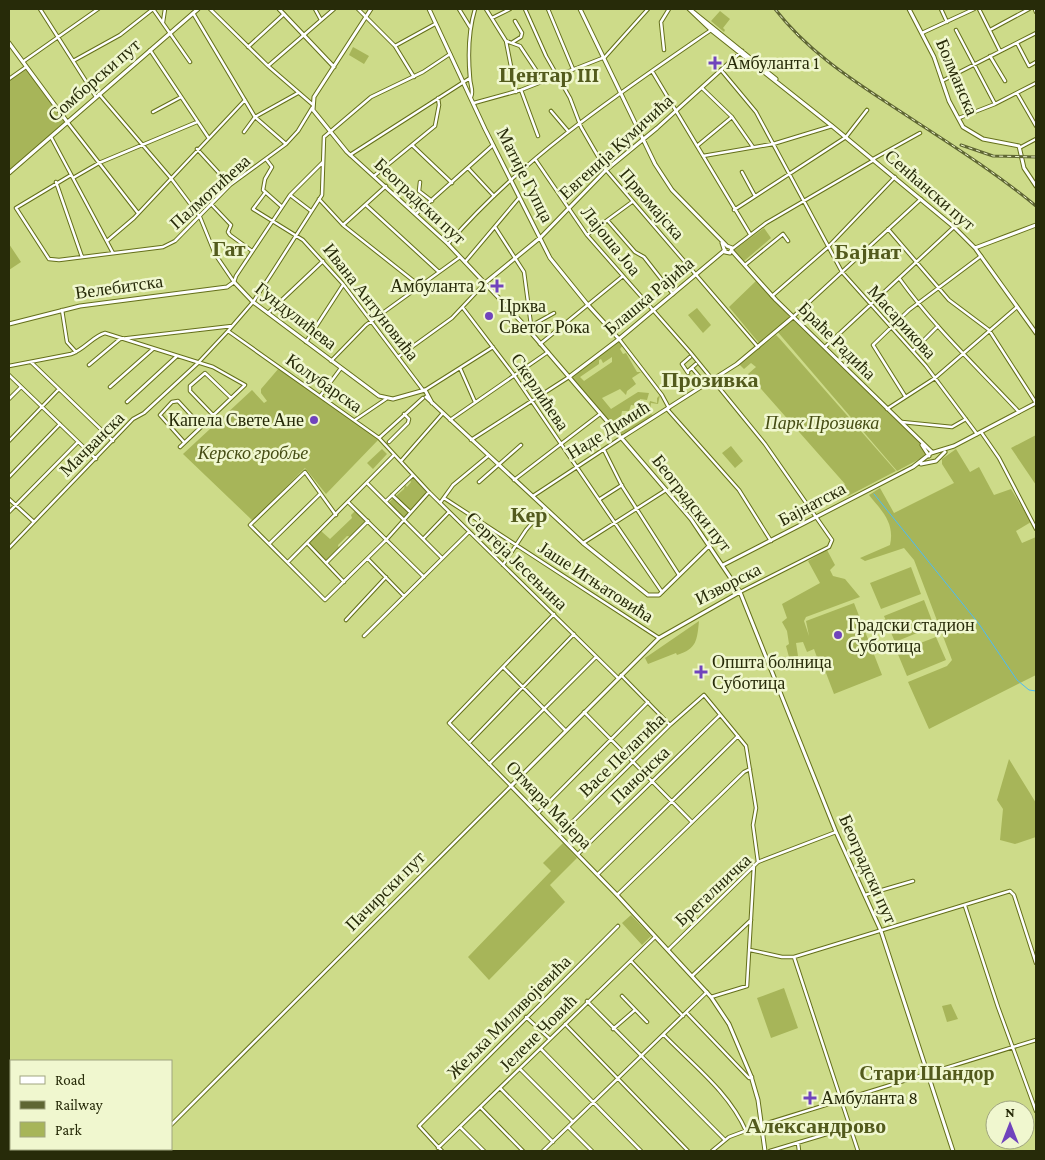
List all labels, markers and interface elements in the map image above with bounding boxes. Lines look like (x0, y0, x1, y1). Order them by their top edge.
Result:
street label: Сомборски пут (44, 34, 144, 125)
street label: Болманска (932, 36, 982, 118)
place label: Амбуланта 1 (726, 53, 819, 73)
marker: Амбуланта 1 (708, 56, 722, 70)
district label: Центар III (499, 62, 599, 87)
street label: Евгенија Кумичића (555, 91, 677, 203)
street label: Матије Гупца (493, 124, 557, 226)
street label: Сенћански пут (881, 145, 979, 235)
street label: Палмотићева (166, 151, 254, 233)
street label: Београдски пут (370, 154, 470, 248)
street label: Првомајска (616, 164, 688, 244)
street label: Лајоша Јоа (577, 202, 645, 280)
district label: Гат (212, 236, 246, 261)
street label: Ивана Антуновића (319, 239, 423, 365)
district label: Бајнат (835, 239, 902, 264)
street label: Блашка Рајића (600, 253, 698, 339)
street label: Велебитска (74, 271, 164, 303)
place label: Амбуланта 2 (390, 276, 486, 296)
street label: Гундулићева (251, 278, 341, 354)
marker: Амбуланта 2 (490, 279, 504, 293)
street label: Масарикова (864, 281, 940, 363)
place label: Црква Светог Рока (499, 296, 590, 337)
street label: Браће Радића (794, 298, 880, 384)
marker: Црква Светог Рока (483, 310, 495, 322)
street label: Колубарска (282, 350, 366, 416)
street label: Скерлићева (507, 350, 573, 434)
district label: Прозивка (661, 367, 759, 392)
street label: Наде Димић (563, 397, 653, 463)
street label: Мачванска (56, 408, 128, 480)
place label: Капела Свете Ане (168, 410, 304, 430)
park label: Парк Прозивка (764, 413, 879, 433)
marker: Капела Свете Ане (308, 414, 320, 426)
park label: Керско гробље (197, 443, 308, 463)
street label: Београдски пут (648, 451, 736, 555)
street label: Бајнатска (775, 478, 849, 530)
district label: Кер (510, 502, 548, 527)
street label: Сергеја Јесењина (462, 508, 572, 614)
street label: Јаше Игњатовића (535, 537, 657, 627)
street label: Изворска (692, 559, 764, 609)
place label: Градски стадион Суботица (848, 615, 975, 656)
marker: Градски стадион Суботица (832, 629, 844, 641)
place label: Општа болница Суботица (712, 652, 832, 693)
marker: Општа болница Суботица (694, 665, 708, 679)
street label: Васе Пелагића (575, 709, 669, 801)
street label: Панонска (607, 742, 673, 808)
street label: Отмара Мајера (502, 757, 596, 853)
street label: Београдски пут (835, 811, 901, 927)
street label: Пачирски пут (341, 847, 429, 935)
street label: Брегалничка (671, 850, 755, 930)
street label: Жељка Миливојевића (443, 951, 575, 1083)
street label: Јелене Човић (495, 990, 581, 1076)
legend (10, 1060, 172, 1150)
district label: Стари Шандор (859, 1062, 995, 1085)
text: Road (55, 1072, 86, 1088)
place label: Амбуланта 8 (821, 1088, 918, 1108)
marker: Амбуланта 8 (803, 1091, 817, 1105)
text: Railway (55, 1097, 103, 1114)
north arrow (985, 1100, 1035, 1150)
text: N (1005, 1104, 1015, 1120)
district label: Александрово (746, 1113, 886, 1138)
text: Park (55, 1122, 82, 1138)

